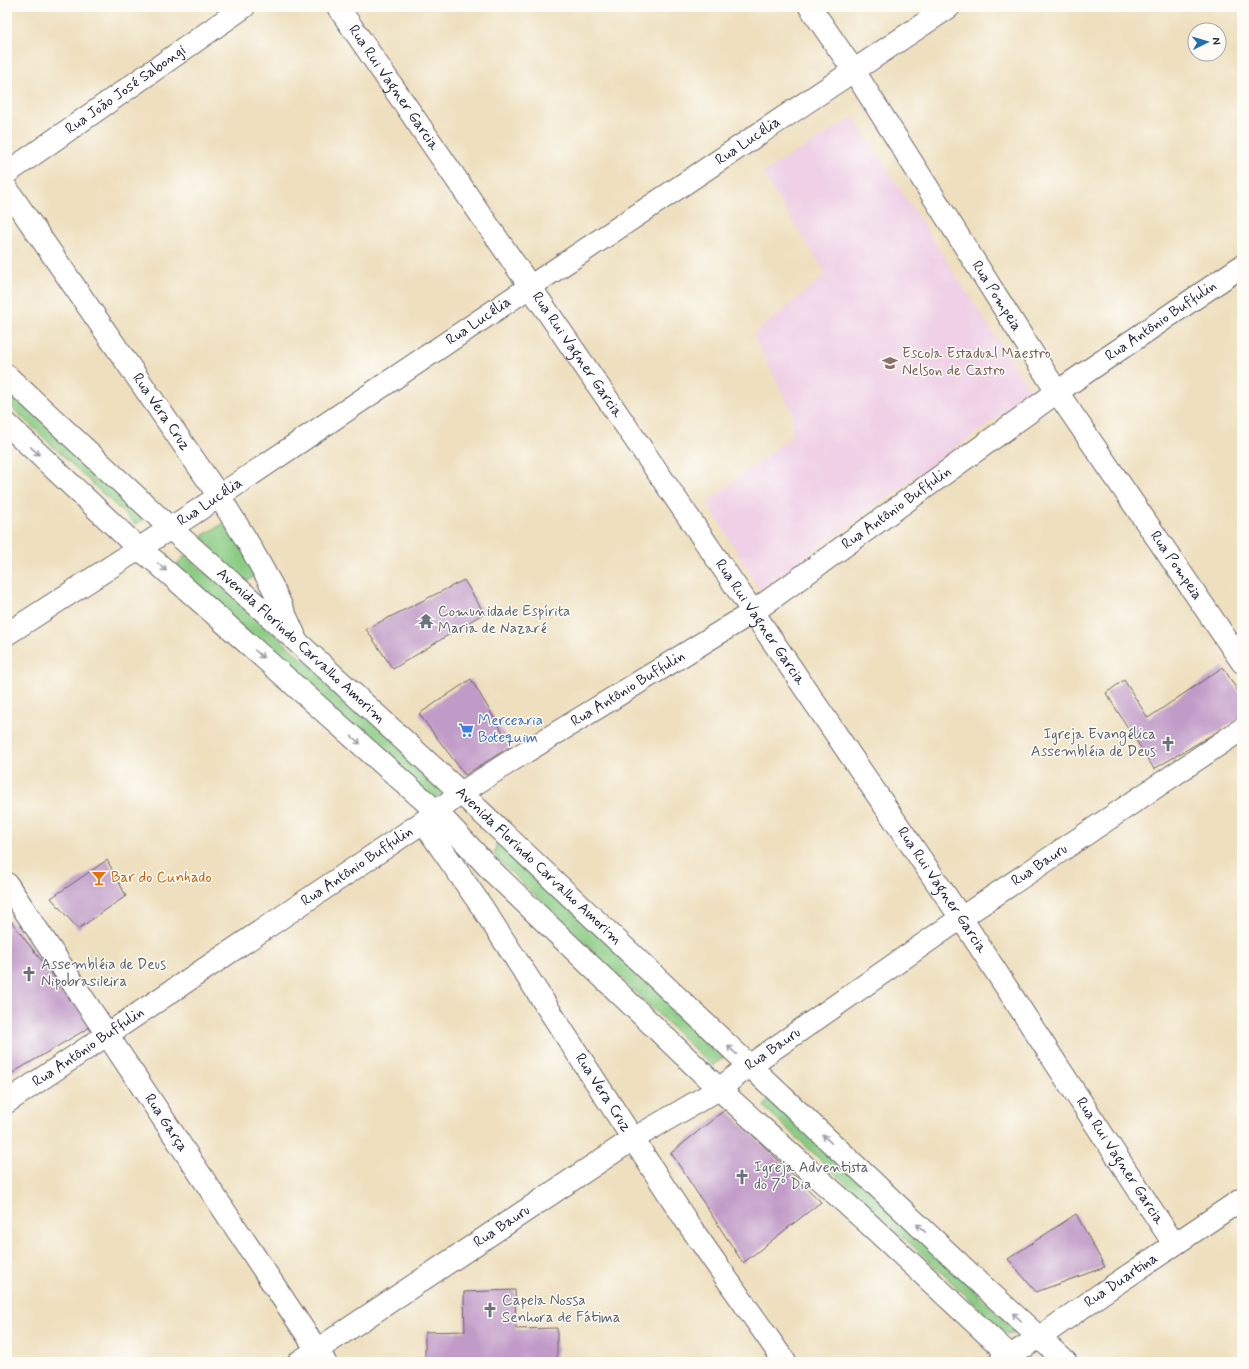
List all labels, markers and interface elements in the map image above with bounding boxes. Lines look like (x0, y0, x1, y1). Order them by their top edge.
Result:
street label: Rua Rui Vagner Garcia (343, 21, 444, 155)
north arrow (1187, 22, 1227, 62)
text: N (1209, 37, 1223, 45)
street label: Rua João José Sabongi (61, 41, 190, 139)
street label: Rua Lucélia (711, 112, 785, 170)
street label: Rua Pompeia (967, 257, 1026, 336)
street label: Rua Antônio Buffulin (1101, 276, 1221, 366)
street label: Rua Rui Vagner Garcia (527, 288, 628, 422)
street label: Rua Lucélia (442, 292, 515, 350)
place label: Escola Estadual Maestro Nelson de Castro (902, 344, 1051, 381)
school or university icon: Escola Estadual Maestro Nelson de Castro (881, 354, 899, 372)
street label: Rua Vera Cruz (127, 369, 195, 455)
one-way arrow (30, 446, 40, 456)
street label: Rua Antônio Buffulin (838, 462, 955, 555)
street label: Rua Lucélia (173, 473, 247, 531)
street label: Rua Pompeia (1145, 527, 1207, 605)
street label: Rua Rui Vagner Garcia (710, 555, 810, 690)
one-way arrow (157, 562, 167, 572)
street label: Avenida Florindo Carvalho Amorim (212, 564, 390, 728)
place label: Comunidade Espírita Maria de Nazaré (438, 602, 570, 639)
temple icon: Comunidade Espírita Maria de Nazaré (417, 612, 435, 630)
street label: Rua Antônio Buffulin (567, 646, 689, 732)
one-way arrow (254, 649, 264, 658)
place label: Mercearia Botequim (478, 711, 543, 748)
supermarket icon: Mercearia Botequim (457, 721, 475, 739)
place label: Igreja Evangélica Assembléia de Deus (1031, 725, 1156, 762)
one-way arrow (351, 735, 361, 745)
church icon: Igreja Evangélica Assembléia de Deus (1159, 735, 1177, 753)
street label: Avenida Florindo Carvalho Amorim (451, 783, 626, 950)
street label: Rua Antônio Buffulin (297, 822, 417, 911)
street label: Rua Rui Vagner Garcia (892, 823, 992, 958)
street label: Rua Bauru (1007, 839, 1072, 891)
place label: Bar do Cunhado (111, 868, 212, 888)
bar icon: Bar do Cunhado (90, 869, 108, 887)
place label: Assembléia de Deus Nipobrasileira (41, 955, 166, 992)
church icon: Assembléia de Deus Nipobrasileira (20, 965, 38, 983)
street label: Rua Antônio Buffulin (29, 1003, 148, 1092)
street label: Rua Bauru (741, 1023, 805, 1076)
one-way arrow (727, 1045, 737, 1055)
street label: Rua Vera Cruz (570, 1050, 636, 1136)
street label: Rua Garça (139, 1090, 193, 1156)
street label: Rua Rui Vagner Garcia (1071, 1094, 1169, 1229)
one-way arrow (821, 1135, 832, 1144)
place label: Igreja Adventista do 7º Dia (754, 1158, 869, 1195)
church icon: Igreja Adventista do 7º Dia (733, 1168, 751, 1186)
street label: Rua Bauru (470, 1200, 534, 1253)
one-way arrow (916, 1224, 926, 1233)
street label: Rua Duartina (1080, 1248, 1162, 1313)
place label: Capela Nossa Senhora de Fátima (502, 1291, 621, 1328)
church icon: Capela Nossa Senhora de Fátima (481, 1301, 499, 1319)
one-way arrow (1011, 1312, 1022, 1321)

